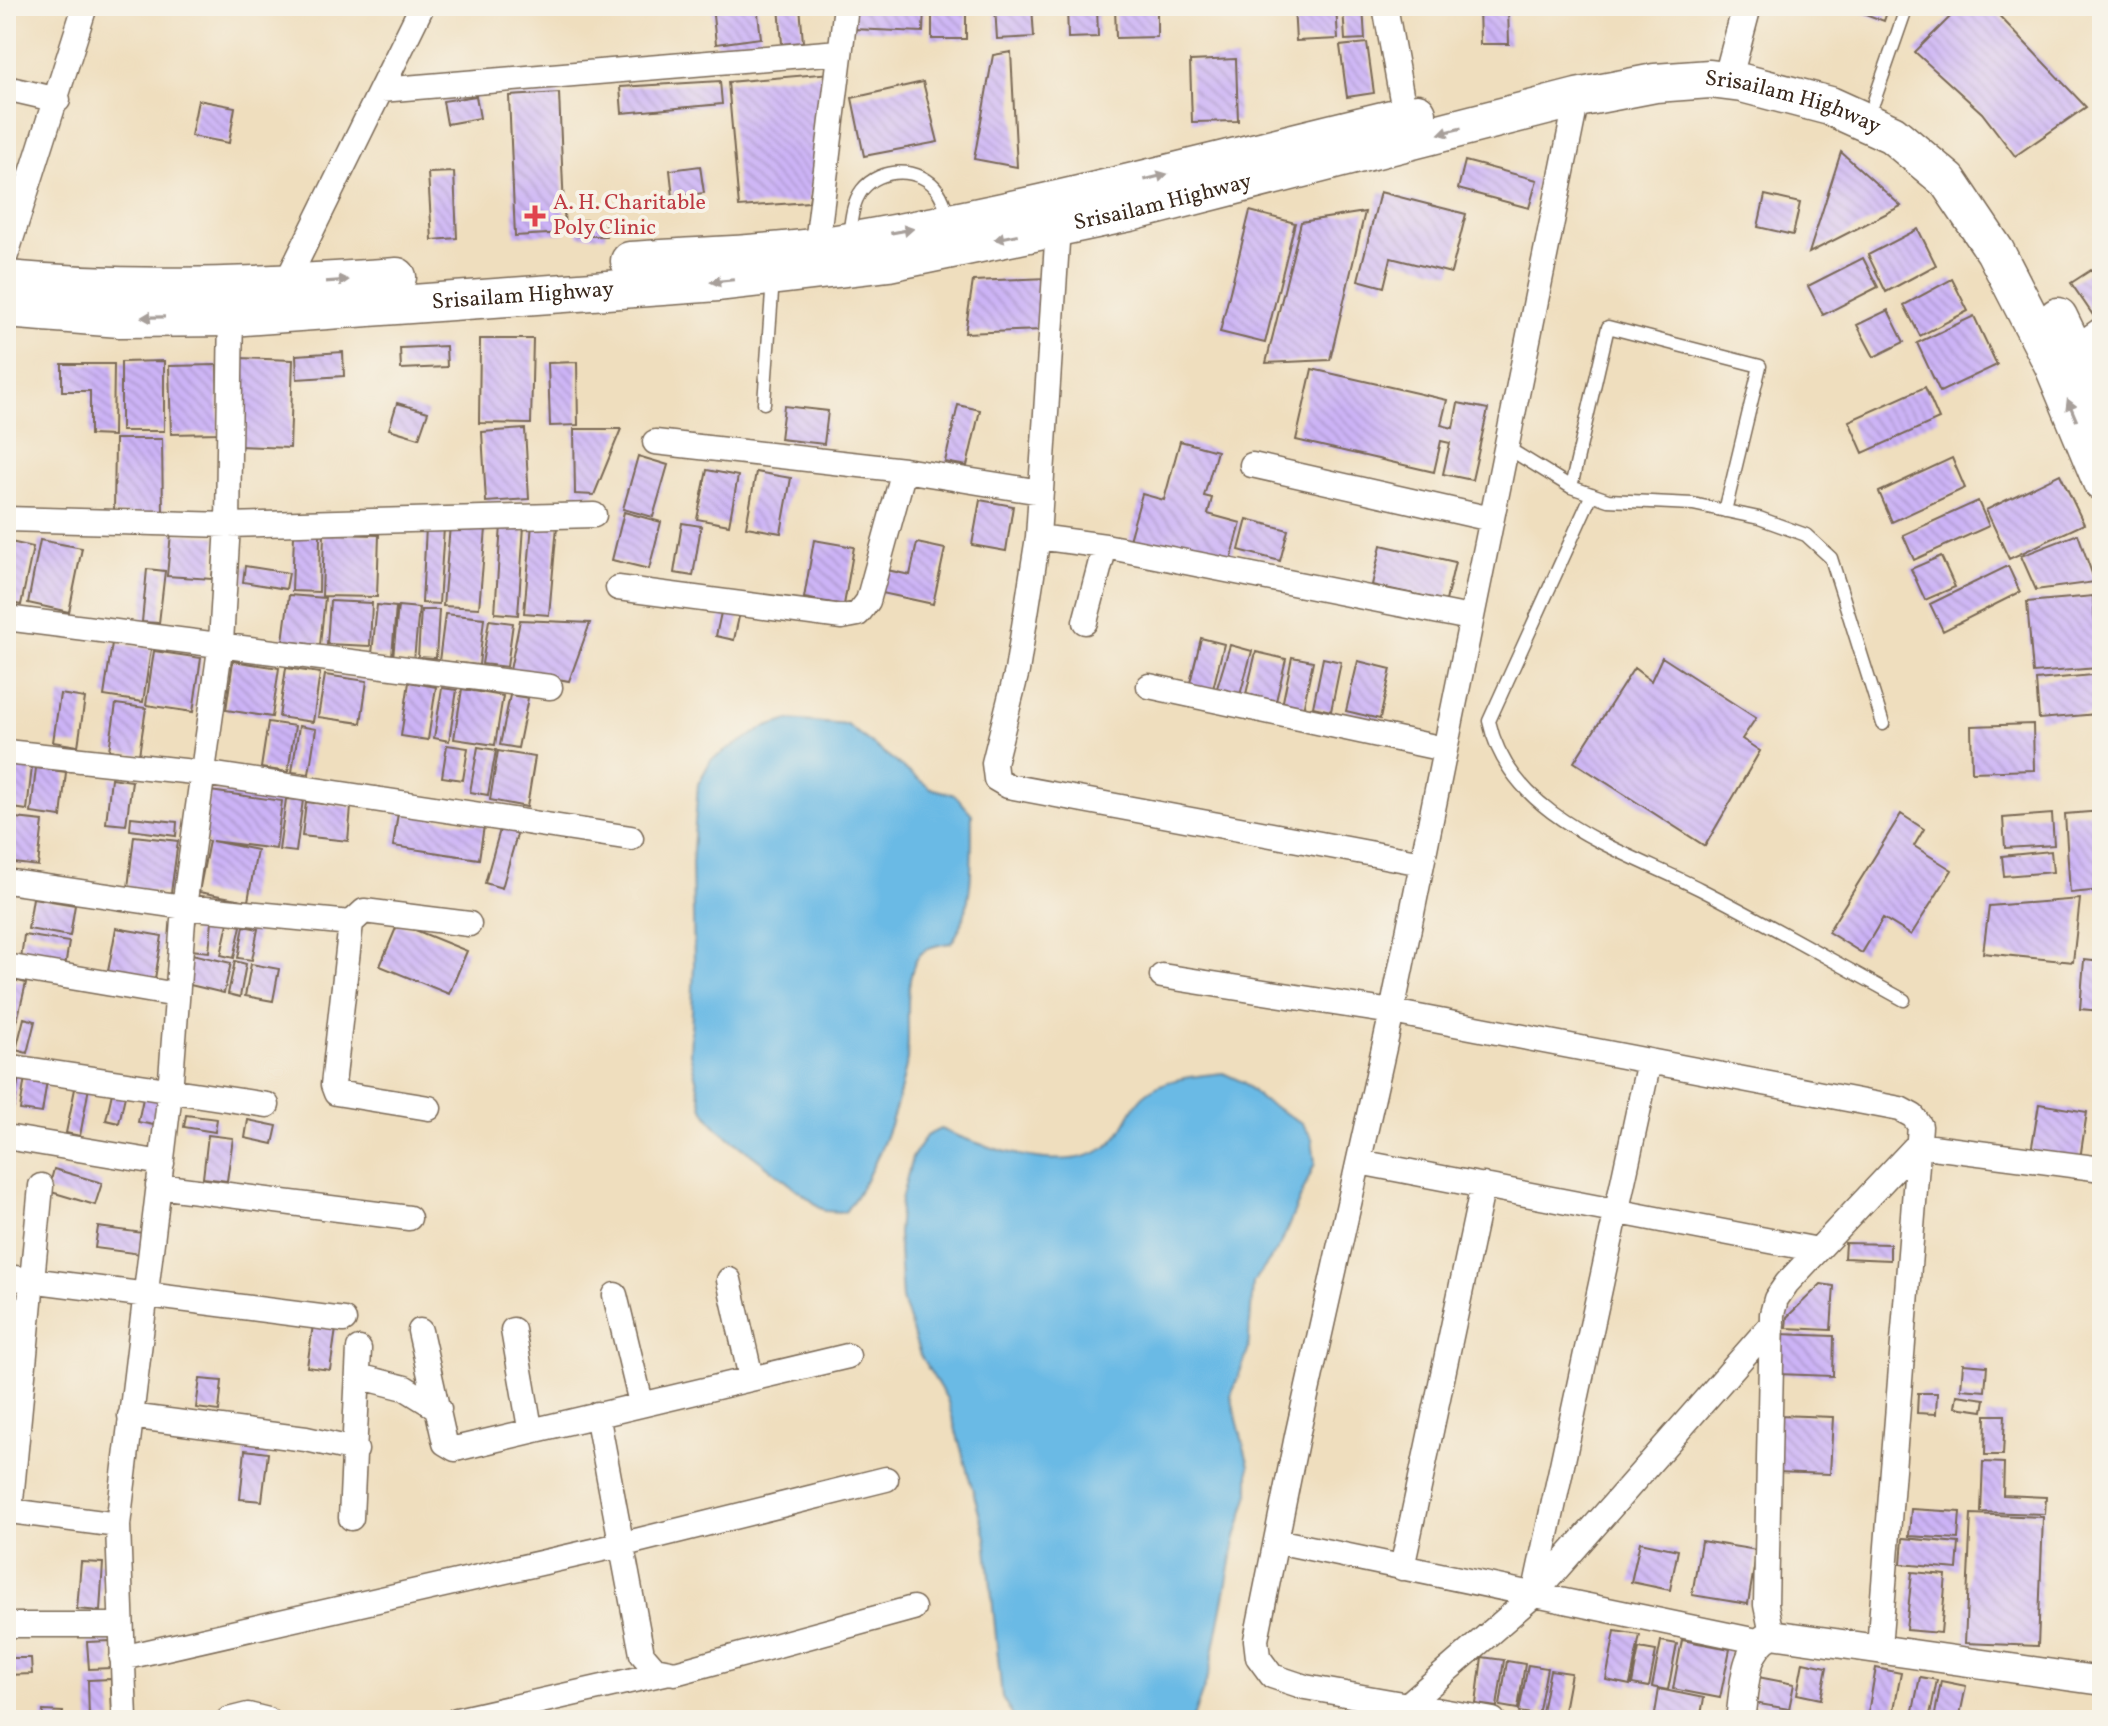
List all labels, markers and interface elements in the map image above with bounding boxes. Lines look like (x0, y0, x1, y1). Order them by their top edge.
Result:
street label: Srisailam Highway (1703, 63, 1886, 142)
one-way arrow (1437, 126, 1462, 138)
street label: Srisailam Highway (1071, 166, 1255, 239)
one-way arrow (1144, 170, 1169, 183)
place label: A. H. Charitable Poly Clinic (553, 188, 706, 244)
marker: A. H. Charitable Poly Clinic (524, 205, 546, 227)
one-way arrow (890, 224, 915, 236)
one-way arrow (994, 232, 1019, 244)
street label: Srisailam Highway (431, 274, 615, 318)
one-way arrow (709, 274, 734, 287)
one-way arrow (324, 275, 350, 288)
one-way arrow (140, 311, 165, 324)
one-way arrow (2066, 398, 2079, 422)

